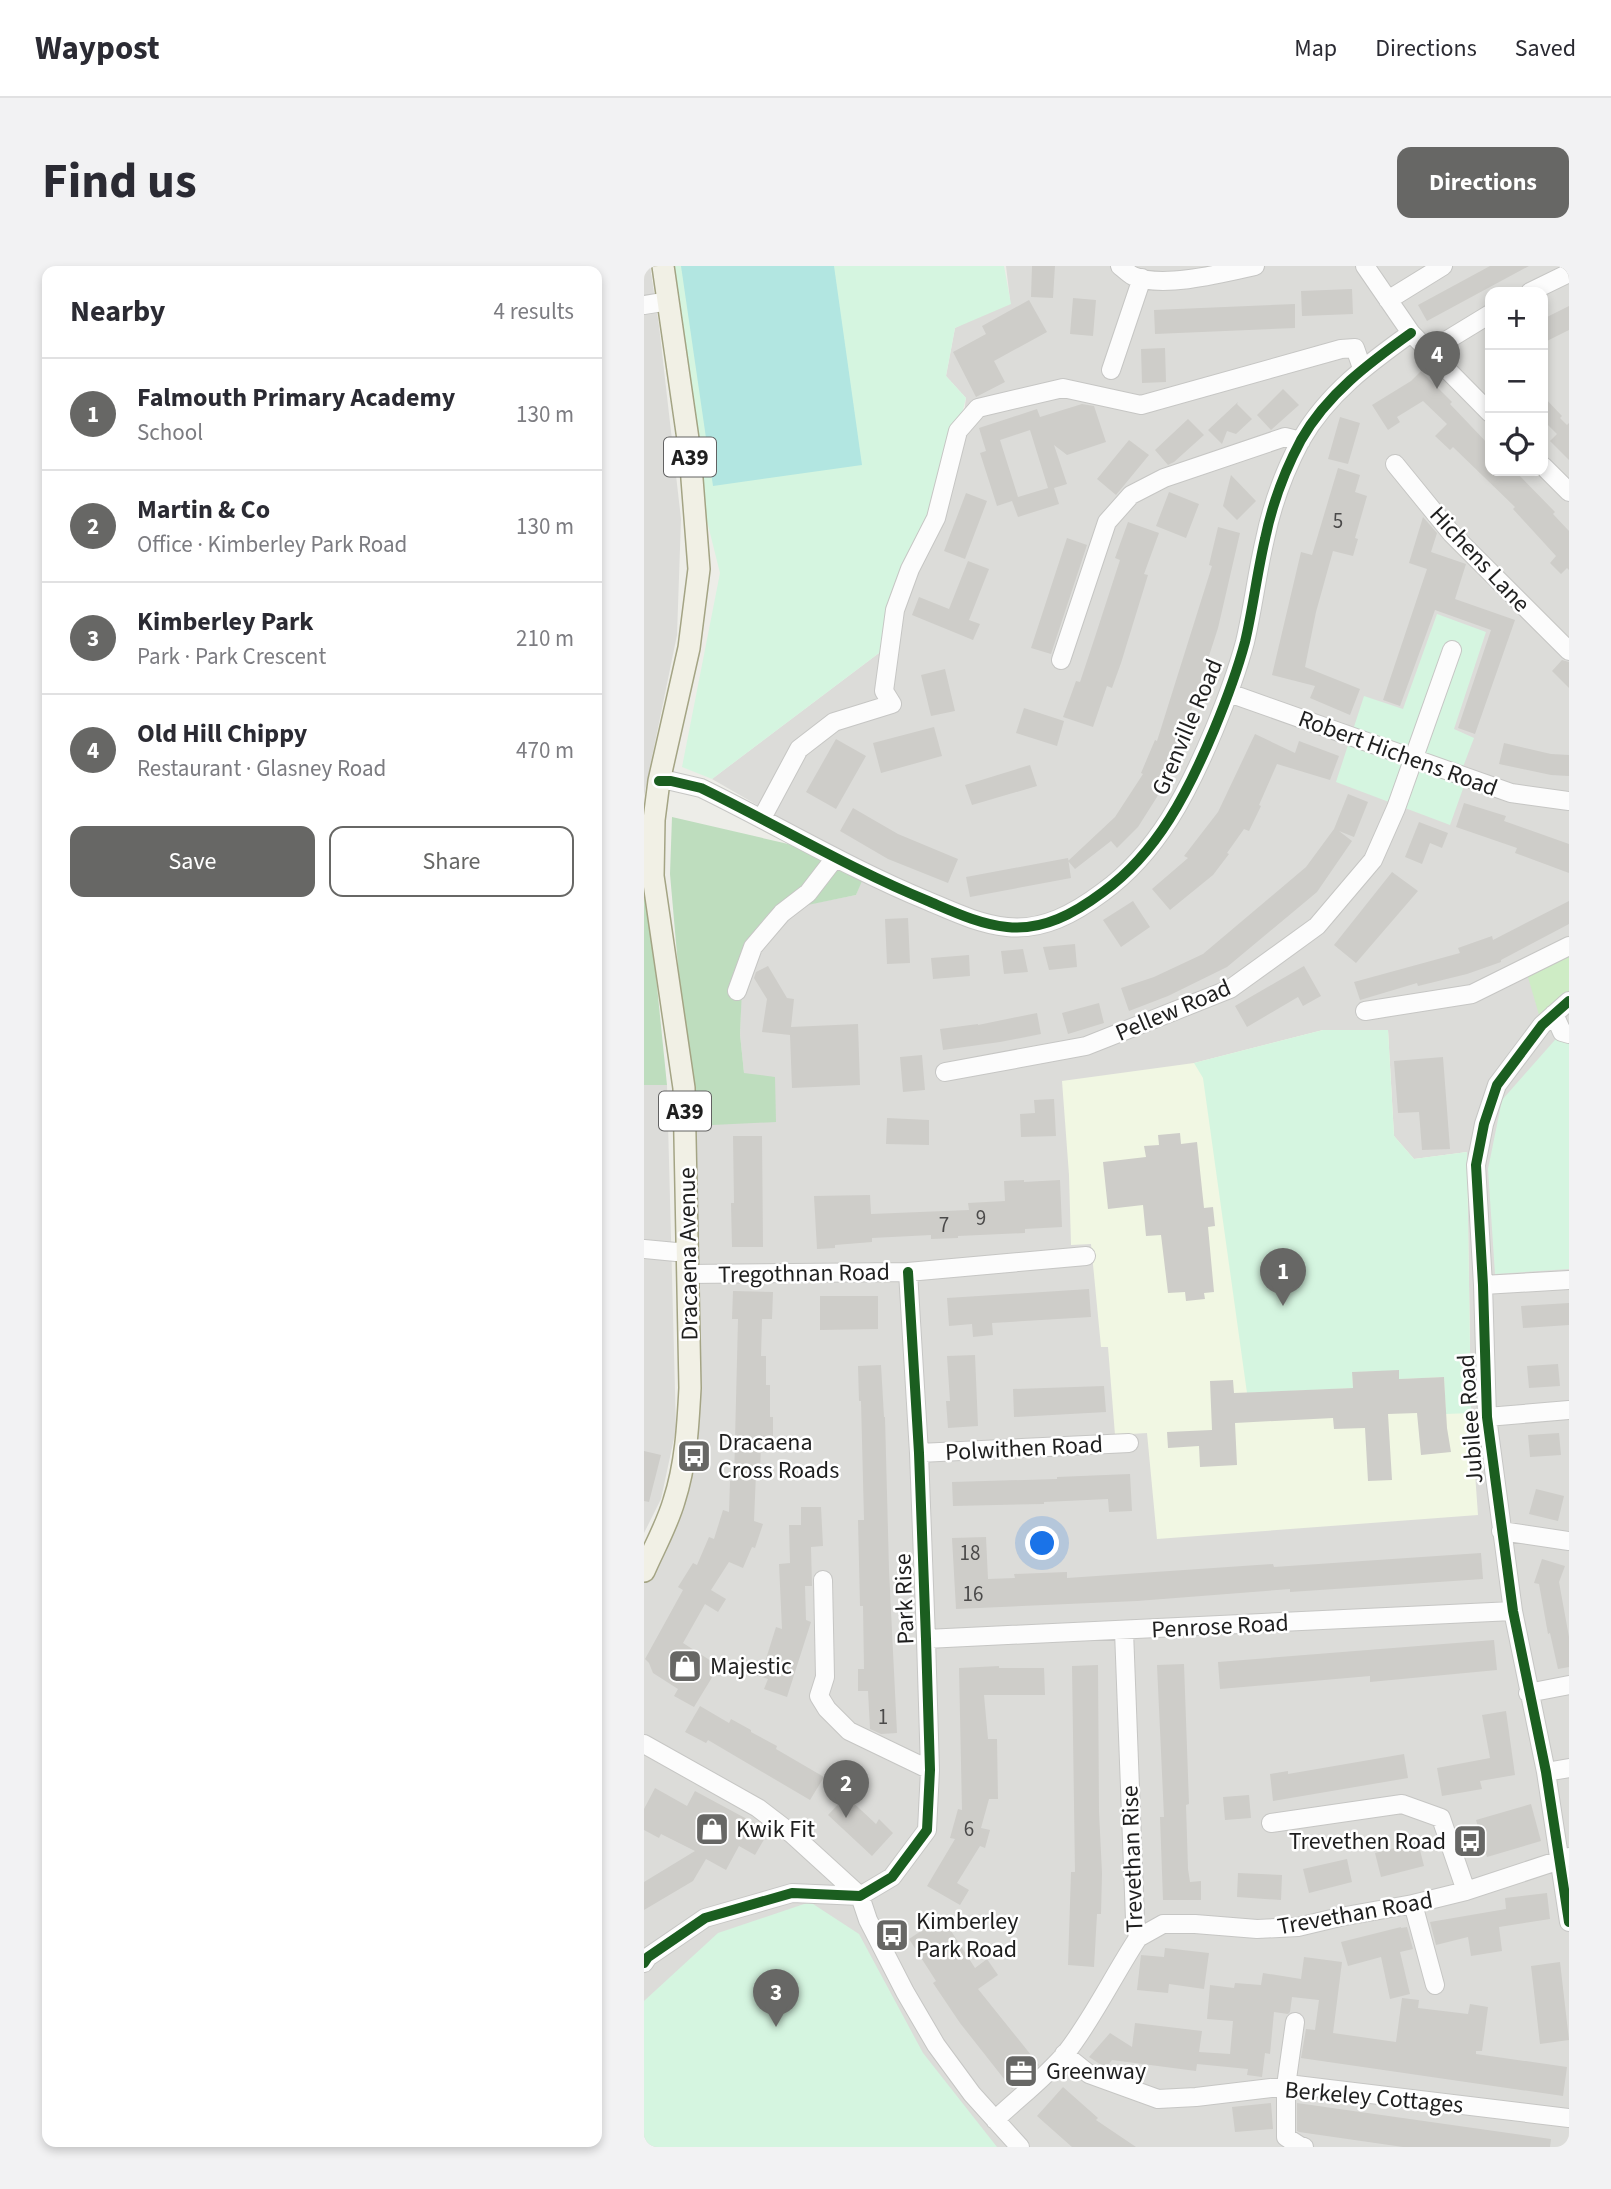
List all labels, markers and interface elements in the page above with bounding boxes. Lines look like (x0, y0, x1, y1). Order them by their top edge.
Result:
text: Waypost (35, 25, 160, 72)
text: Map (1294, 31, 1337, 66)
text: Directions (1375, 31, 1477, 66)
text: Saved (1515, 31, 1576, 66)
text: Find us (42, 147, 197, 217)
button: Directions (1397, 147, 1569, 218)
map controls (1485, 287, 1548, 476)
button: + (1485, 287, 1548, 350)
text: Nearby (70, 290, 165, 333)
text: 4 results (494, 295, 574, 328)
pin: 4 (1414, 331, 1460, 389)
button: − (1485, 350, 1548, 413)
text: Falmouth Primary Academy (137, 379, 455, 416)
text: 1 (87, 398, 99, 431)
text: 130 m (516, 398, 574, 431)
button: locate (1485, 413, 1548, 476)
text: School (137, 416, 203, 449)
road number: A39 (664, 438, 716, 476)
text: Martin & Co (137, 491, 270, 528)
street label: Hichens Lane (1421, 498, 1538, 620)
house number: 5 (1333, 506, 1343, 536)
text: 2 (87, 510, 99, 543)
text: 130 m (516, 510, 574, 543)
text: Office · Kimberley Park Road (137, 528, 407, 561)
text: Kimberley Park (137, 603, 314, 640)
text: 3 (87, 622, 99, 655)
text: 210 m (516, 622, 574, 655)
text: Park · Park Crescent (137, 640, 326, 673)
street label: Grenville Road (1143, 653, 1232, 801)
street label: Robert Hichens Road (1293, 701, 1502, 806)
text: Old Hill Chippy (137, 715, 307, 752)
text: 4 (87, 734, 99, 767)
text: 470 m (516, 734, 574, 767)
text: Restaurant · Glasney Road (137, 752, 386, 785)
button: Save (70, 826, 315, 897)
button: Share (329, 826, 574, 897)
street label: Pellew Road (1110, 970, 1237, 1051)
road number: A39 (659, 1091, 711, 1130)
street label: Dracaena Avenue (669, 1167, 708, 1341)
house number: 9 (976, 1203, 986, 1233)
house number: 7 (939, 1210, 949, 1240)
pin: 1 (1260, 1248, 1306, 1306)
street label: Tregothnan Road (718, 1255, 890, 1292)
street label: Jubilee Road (1449, 1353, 1492, 1485)
place label: Dracaena Cross Roads (718, 1425, 839, 1488)
street label: Polwithen Road (944, 1427, 1104, 1470)
bus stop icon: Dracaena Cross Roads (675, 1437, 713, 1475)
your location (1025, 1526, 1059, 1560)
house number: 18 (960, 1538, 980, 1568)
street label: Park Rise (885, 1553, 924, 1645)
house number: 16 (963, 1579, 983, 1609)
street label: Penrose Road (1151, 1605, 1290, 1648)
shop icon: Majestic (666, 1647, 704, 1685)
place label: Majestic (710, 1649, 792, 1684)
house number: 1 (878, 1702, 888, 1732)
pin: 2 (823, 1760, 869, 1818)
street label: Trevethan Rise (1112, 1785, 1153, 1933)
shop icon: Kwik Fit (693, 1810, 731, 1848)
place label: Kwik Fit (736, 1812, 815, 1847)
house number: 6 (964, 1814, 974, 1844)
bus stop icon: Trevethen Road (1451, 1822, 1489, 1860)
place label: Trevethen Road (1289, 1824, 1446, 1859)
street label: Trevethan Road (1275, 1883, 1436, 1944)
place label: Kimberley Park Road (916, 1904, 1019, 1967)
bus stop icon: Kimberley Park Road (873, 1916, 911, 1954)
pin: 3 (753, 1969, 799, 2027)
office icon: Greenway (1002, 2052, 1040, 2090)
place label: Greenway (1046, 2054, 1146, 2089)
street label: Berkeley Cottages (1283, 2072, 1465, 2123)

